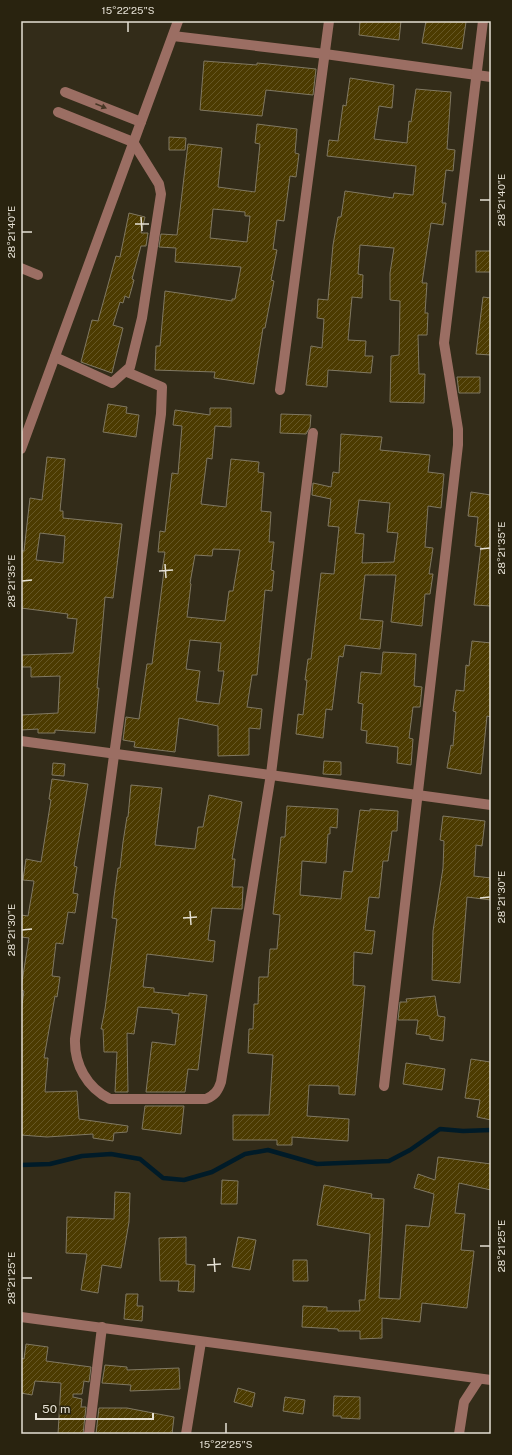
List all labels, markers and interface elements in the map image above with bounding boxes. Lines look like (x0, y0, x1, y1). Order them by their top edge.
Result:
text: 15°22'25"S (102, 4, 155, 16)
one-way arrow (96, 103, 107, 109)
text: 28°21'40"E (495, 174, 507, 226)
text: 28°21'40"E (5, 206, 17, 258)
text: 28°21'35"E (495, 522, 507, 574)
text: 28°21'35"E (5, 555, 17, 607)
text: 28°21'30"E (495, 871, 507, 923)
text: 28°21'30"E (5, 904, 17, 956)
text: 28°21'25"E (495, 1220, 507, 1272)
text: 28°21'25"E (5, 1252, 17, 1304)
scale bar (36, 1395, 153, 1421)
text: 50 m (42, 1402, 70, 1416)
text: 15°22'25"S (200, 1438, 253, 1450)

